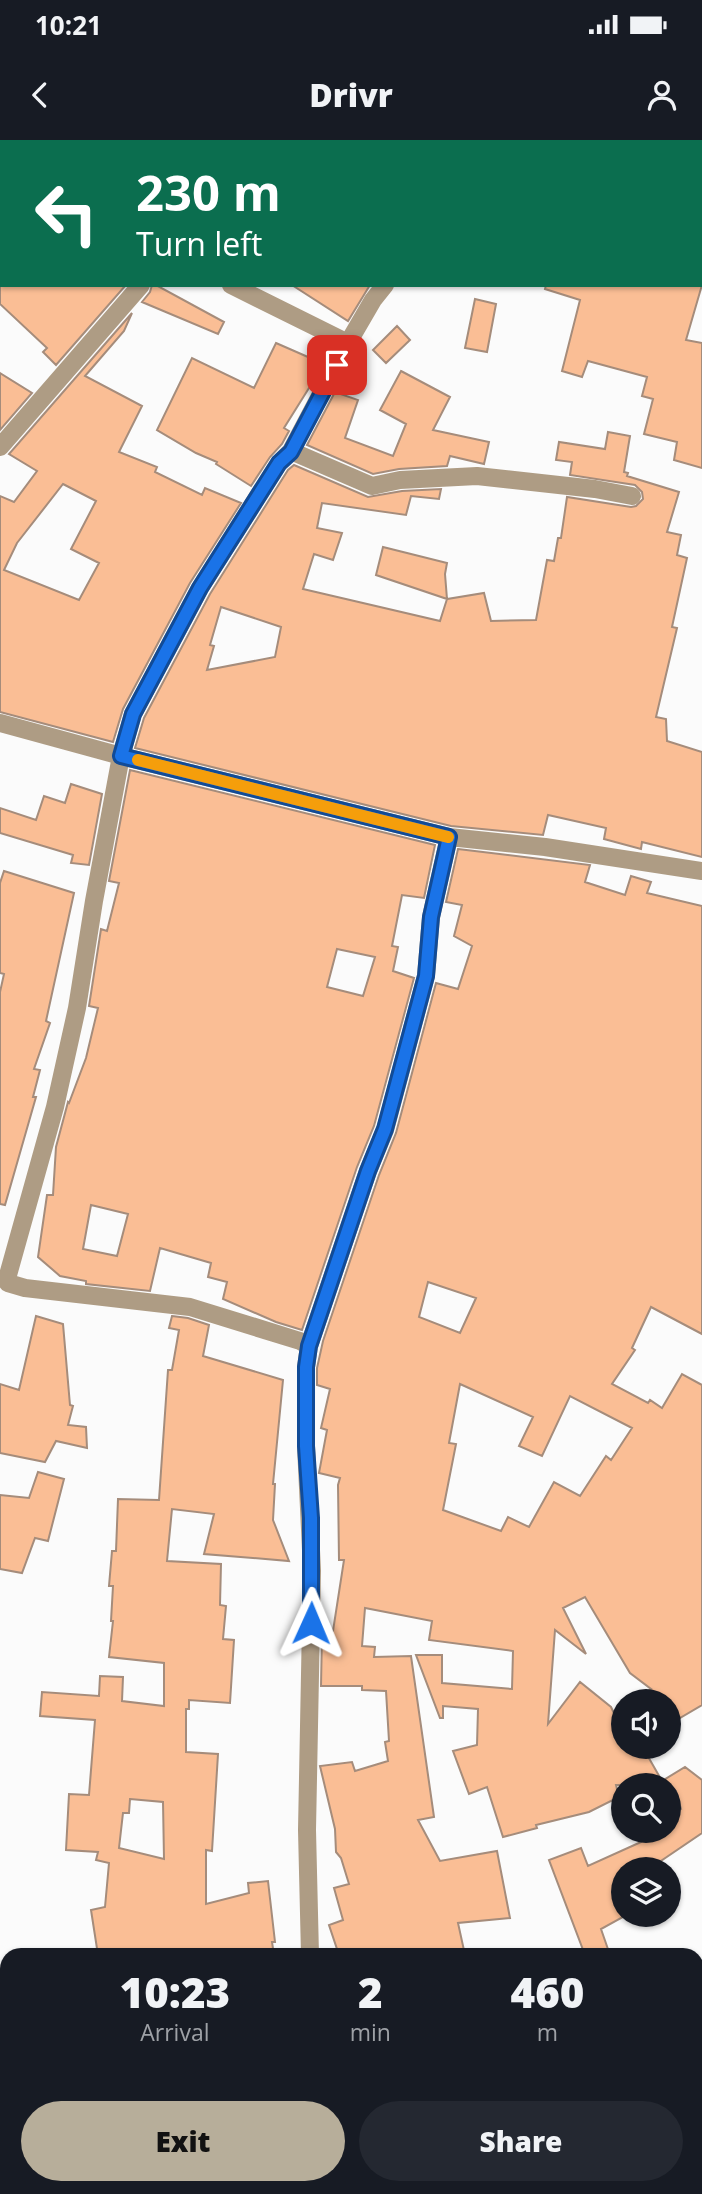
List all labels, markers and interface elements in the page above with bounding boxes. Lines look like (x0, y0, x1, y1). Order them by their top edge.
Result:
text: 10:21 (35, 7, 102, 43)
text: Drivr (309, 73, 393, 116)
icon: back (21, 76, 59, 114)
icon: person (643, 76, 681, 114)
text: 230 m (136, 159, 281, 225)
icon: left (21, 168, 112, 259)
text: Turn left (136, 222, 262, 265)
pin (307, 335, 367, 395)
icon: arrive (318, 346, 356, 384)
position arrow (274, 1586, 348, 1660)
map controls (611, 1689, 681, 1927)
button: sound (611, 1689, 681, 1759)
button: search (611, 1773, 681, 1843)
button: layers (611, 1857, 681, 1927)
text: 10:23 (120, 1963, 230, 2020)
text: 2 (358, 1963, 383, 2020)
text: 460 (511, 1963, 584, 2020)
text: Arrival (140, 2016, 210, 2048)
text: min (350, 2016, 391, 2048)
text: m (537, 2016, 558, 2048)
button: Exit (21, 2101, 345, 2181)
button: Share (359, 2101, 683, 2181)

